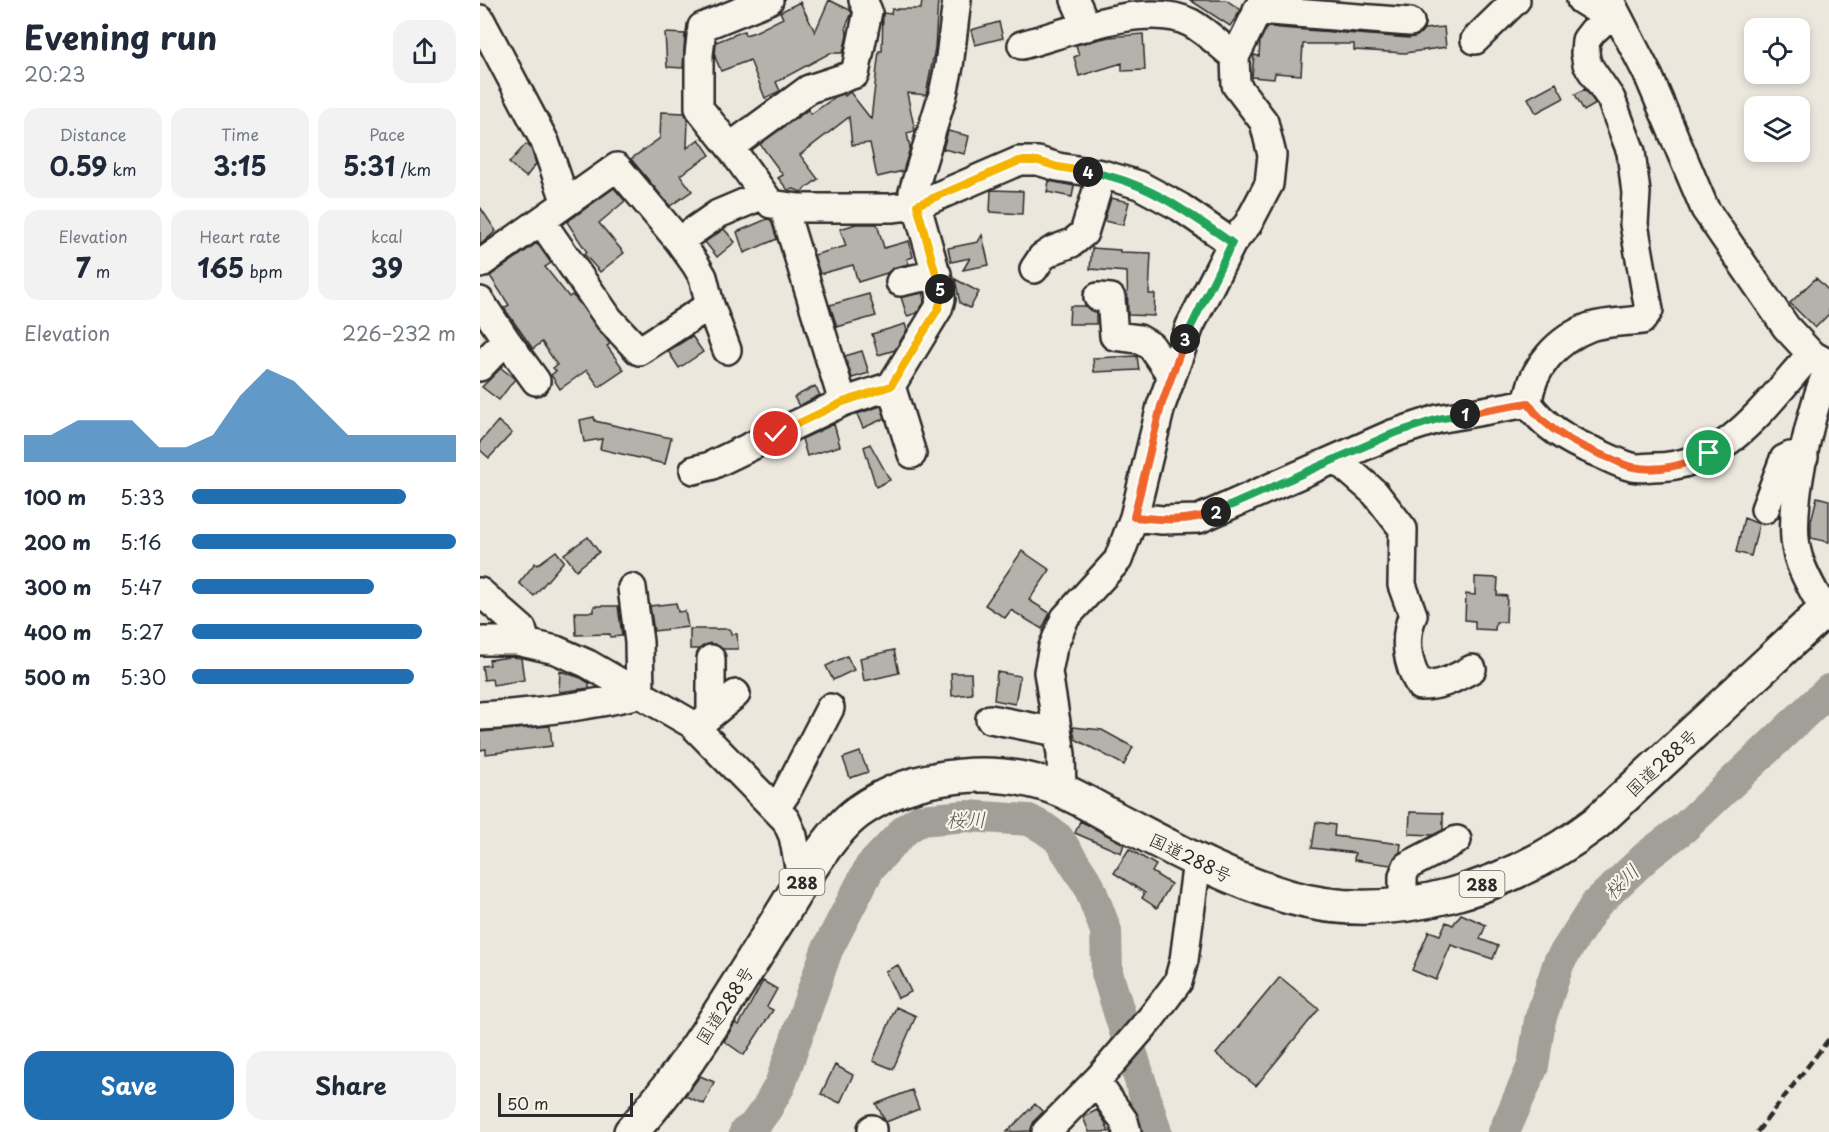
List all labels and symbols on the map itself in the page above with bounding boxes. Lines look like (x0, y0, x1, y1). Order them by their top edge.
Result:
pin: 4 (1073, 157, 1103, 187)
pin: 5 (925, 274, 955, 304)
pin: 3 (1170, 324, 1200, 354)
pin: 1 (1450, 399, 1480, 429)
pin (750, 408, 801, 459)
pin (1683, 427, 1734, 478)
pin: 2 (1201, 497, 1231, 527)
street label: 国道288号 (1619, 722, 1703, 802)
water label: 桜川 (946, 804, 986, 834)
street label: 国道288号 (1145, 825, 1237, 889)
water label: 桜川 (1596, 856, 1646, 906)
road number: 288 (780, 869, 824, 895)
road number: 288 (1460, 871, 1504, 897)
street label: 国道288号 (688, 960, 760, 1050)
scale bar (498, 1090, 633, 1118)

